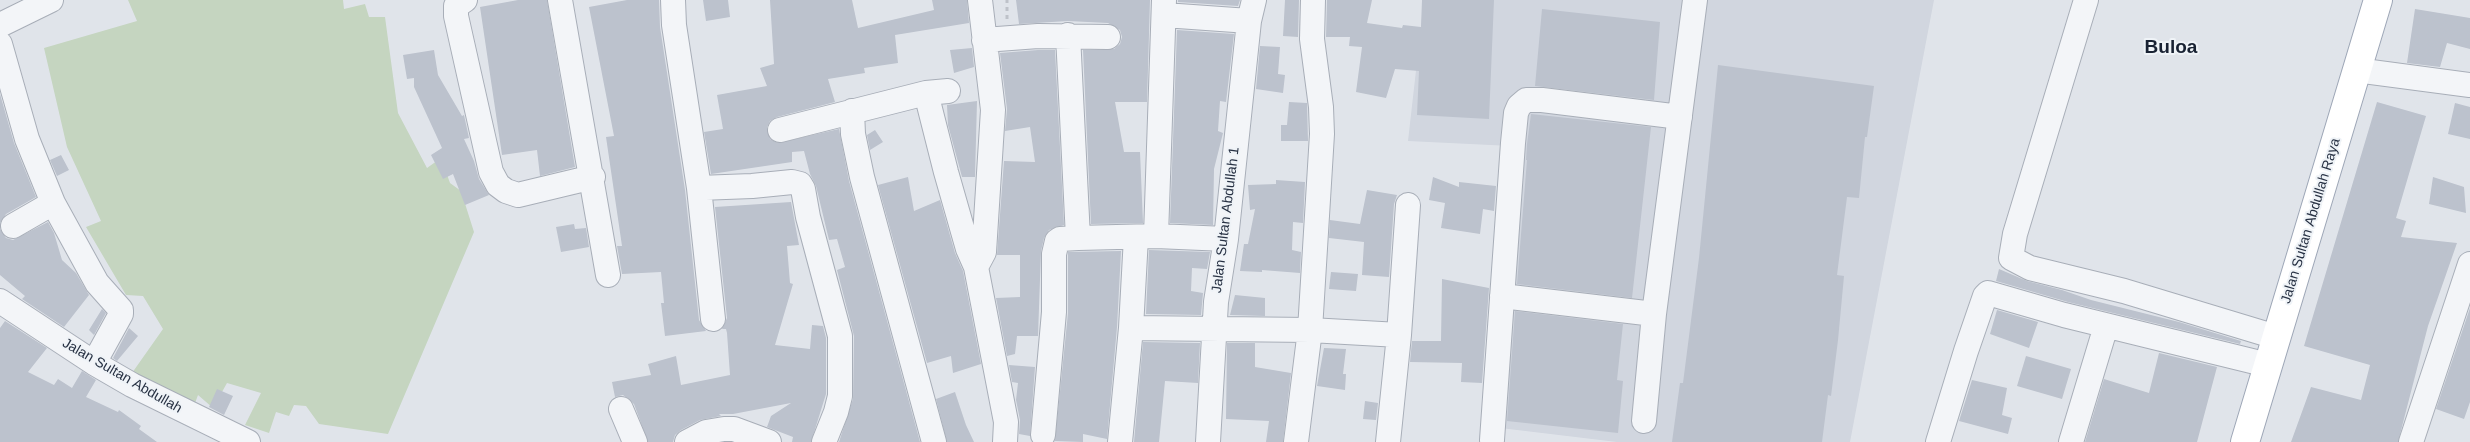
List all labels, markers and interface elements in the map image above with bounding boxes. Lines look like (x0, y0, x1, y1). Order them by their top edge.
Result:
district label: Buloa (2145, 37, 2197, 59)
street label: Jalan Sultan Abdullah Raya (2278, 136, 2344, 306)
street label: Jalan Sultan Abdullah 1 (1209, 146, 1243, 294)
street label: Jalan Sultan Abdullah (59, 335, 185, 417)

